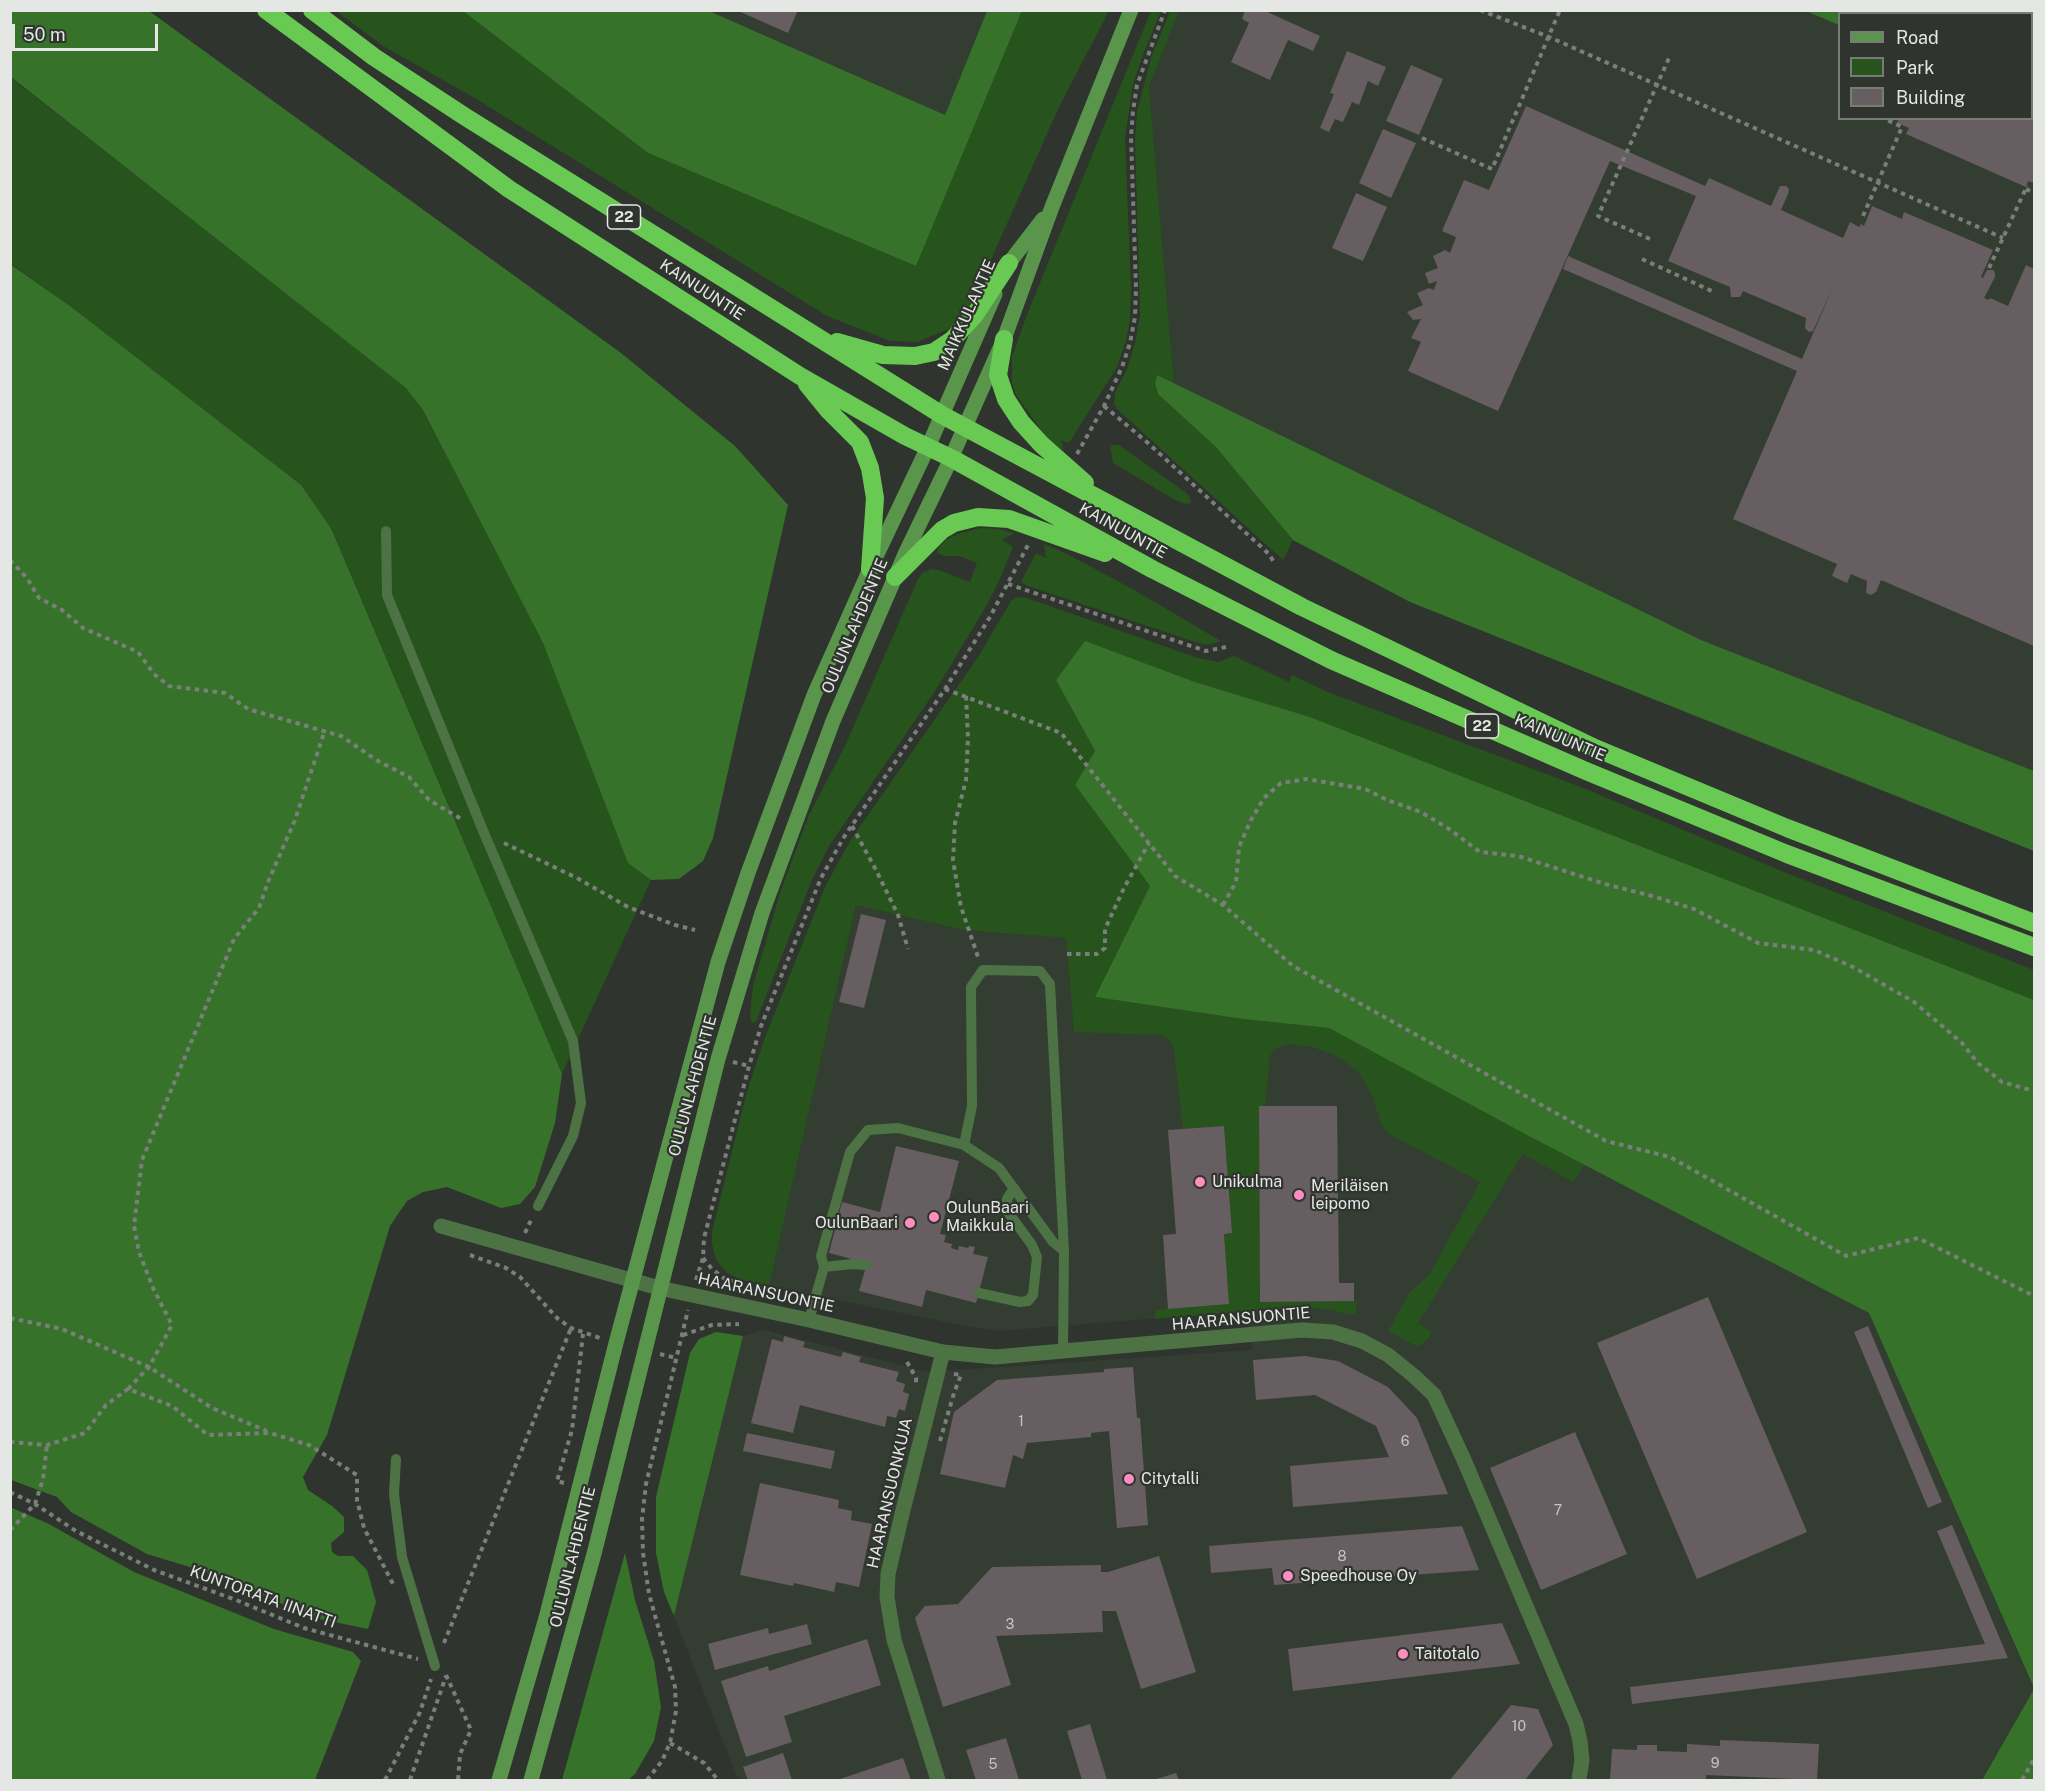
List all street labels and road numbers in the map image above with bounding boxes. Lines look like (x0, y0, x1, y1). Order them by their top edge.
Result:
road number: 22 (608, 205, 640, 229)
street label: KAINUUNTIE (656, 255, 748, 325)
street label: MAIKKULANTIE (934, 256, 1000, 374)
street label: KAINUUNTIE (1076, 499, 1170, 563)
street label: OULUNLAHDENTIE (818, 555, 892, 697)
street label: KAINUUNTIE (1511, 710, 1609, 766)
road number: 22 (1466, 714, 1498, 738)
street label: OULUNLAHDENTIE (665, 1013, 721, 1159)
street label: HAARANSUONTIE (696, 1269, 836, 1317)
street label: HAARANSUONTIE (1171, 1303, 1311, 1335)
street label: HAARANSUONKUJA (863, 1416, 917, 1570)
street label: OULUNLAHDENTIE (546, 1484, 600, 1630)
street label: KUNTORATA IINATTI (187, 1562, 339, 1632)

